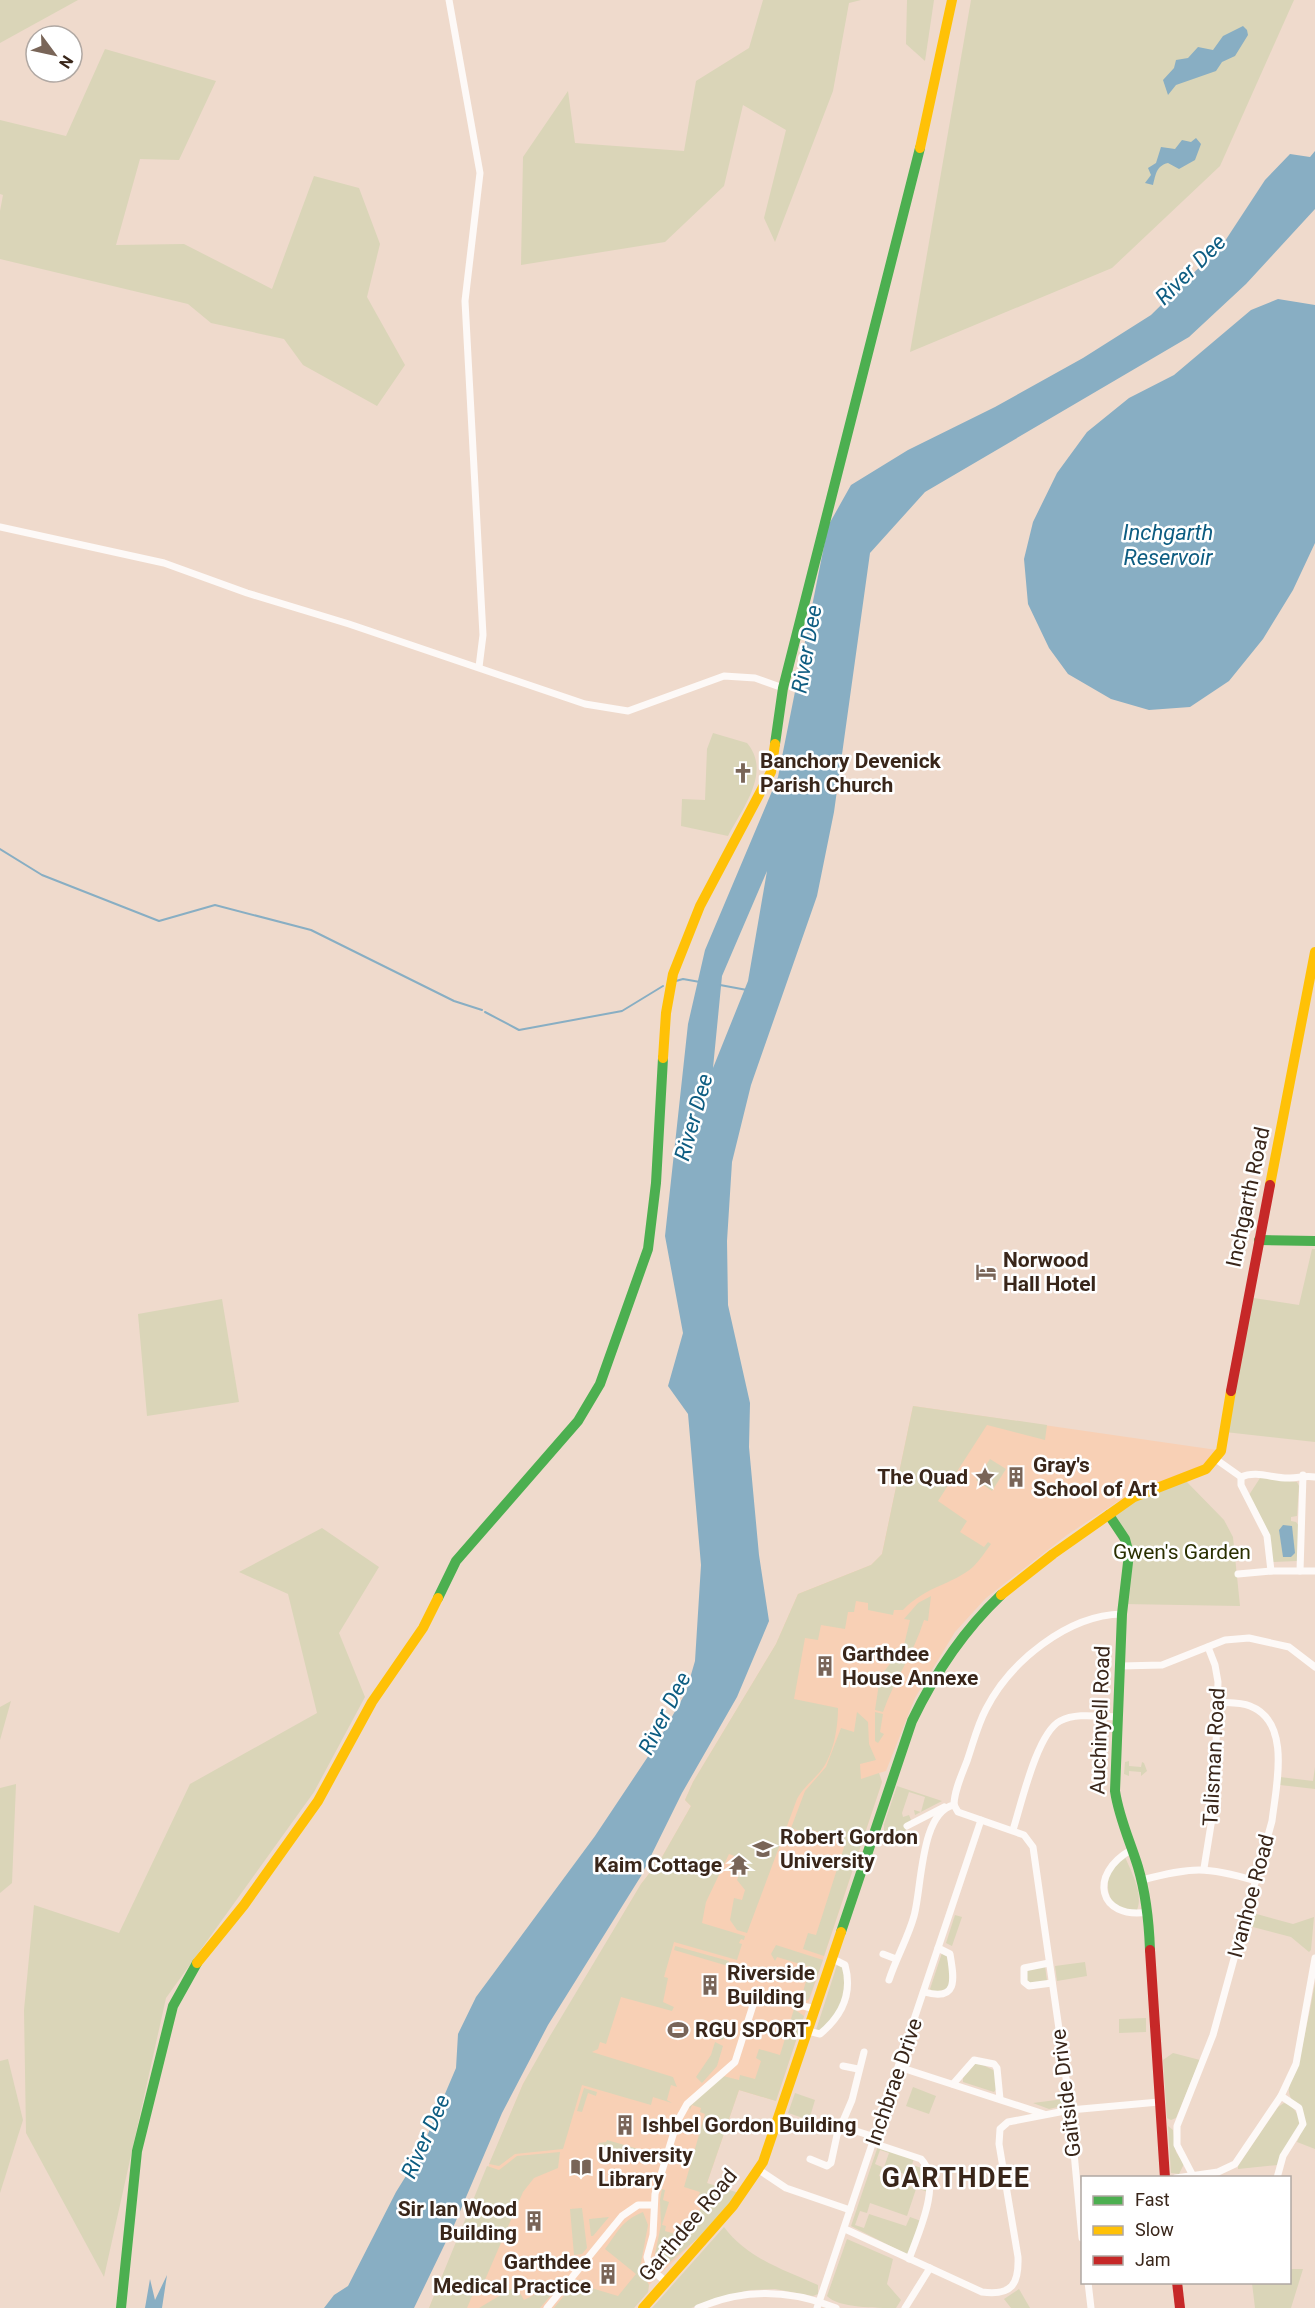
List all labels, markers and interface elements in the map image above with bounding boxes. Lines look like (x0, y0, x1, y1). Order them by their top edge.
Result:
north arrow (24, 24, 84, 84)
text: N (55, 52, 77, 72)
water label: River Dee (1150, 229, 1231, 310)
water label: Inchgarth Reservoir (1123, 520, 1213, 570)
water label: River Dee (786, 603, 827, 695)
place label: Banchory Devenick Parish Church (760, 749, 942, 797)
church icon: Banchory Devenick Parish Church (731, 761, 755, 785)
water label: River Dee (669, 1071, 718, 1163)
street label: Inchgarth Road (1221, 1125, 1275, 1269)
place label: Norwood Hall Hotel (1003, 1248, 1096, 1296)
hotel icon: Norwood Hall Hotel (974, 1260, 998, 1284)
place label: Gray's School of Art (1033, 1453, 1157, 1501)
place label: The Quad (877, 1465, 968, 1489)
place icon: The Quad (973, 1465, 997, 1489)
building icon: Gray's School of Art (1004, 1465, 1028, 1489)
park label: Gwen's Garden (1113, 1540, 1251, 1564)
place label: Garthdee House Annexe (842, 1642, 978, 1690)
street label: Auchinyell Road (1085, 1645, 1115, 1795)
building icon: Garthdee House Annexe (813, 1654, 837, 1678)
water label: River Dee (633, 1668, 696, 1759)
street label: Talisman Road (1198, 1687, 1230, 1827)
place label: Robert Gordon University (780, 1825, 918, 1873)
street label: Ivanhoe Road (1223, 1832, 1279, 1960)
school or university icon: Robert Gordon University (751, 1837, 775, 1861)
place label: Kaim Cottage (594, 1853, 722, 1877)
temple icon: Kaim Cottage (727, 1853, 751, 1877)
place label: Riverside Building (727, 1961, 815, 2009)
building icon: Riverside Building (698, 1973, 722, 1997)
street label: Inchbrae Drive (861, 2015, 927, 2149)
sports icon: RGU SPORT (666, 2018, 690, 2042)
place label: RGU SPORT (695, 2018, 809, 2042)
street label: Gaitside Drive (1046, 2028, 1086, 2158)
water label: River Dee (396, 2090, 455, 2182)
building icon: Ishbel Gordon Building (613, 2113, 637, 2137)
place label: Ishbel Gordon Building (642, 2113, 856, 2137)
place label: University Library (598, 2143, 693, 2191)
library icon: University Library (569, 2155, 593, 2179)
district label: GARTHDEE (882, 2162, 1030, 2194)
street label: Garthdee Road (634, 2164, 742, 2286)
legend (1081, 2176, 1291, 2284)
text: Fast (1135, 2189, 1170, 2210)
place label: Sir Ian Wood Building (398, 2197, 517, 2245)
building icon: Sir Ian Wood Building (522, 2209, 546, 2233)
text: Slow (1135, 2219, 1174, 2240)
text: Jam (1135, 2249, 1171, 2270)
place label: Garthdee Medical Practice (433, 2250, 591, 2298)
building icon: Garthdee Medical Practice (596, 2262, 620, 2286)

